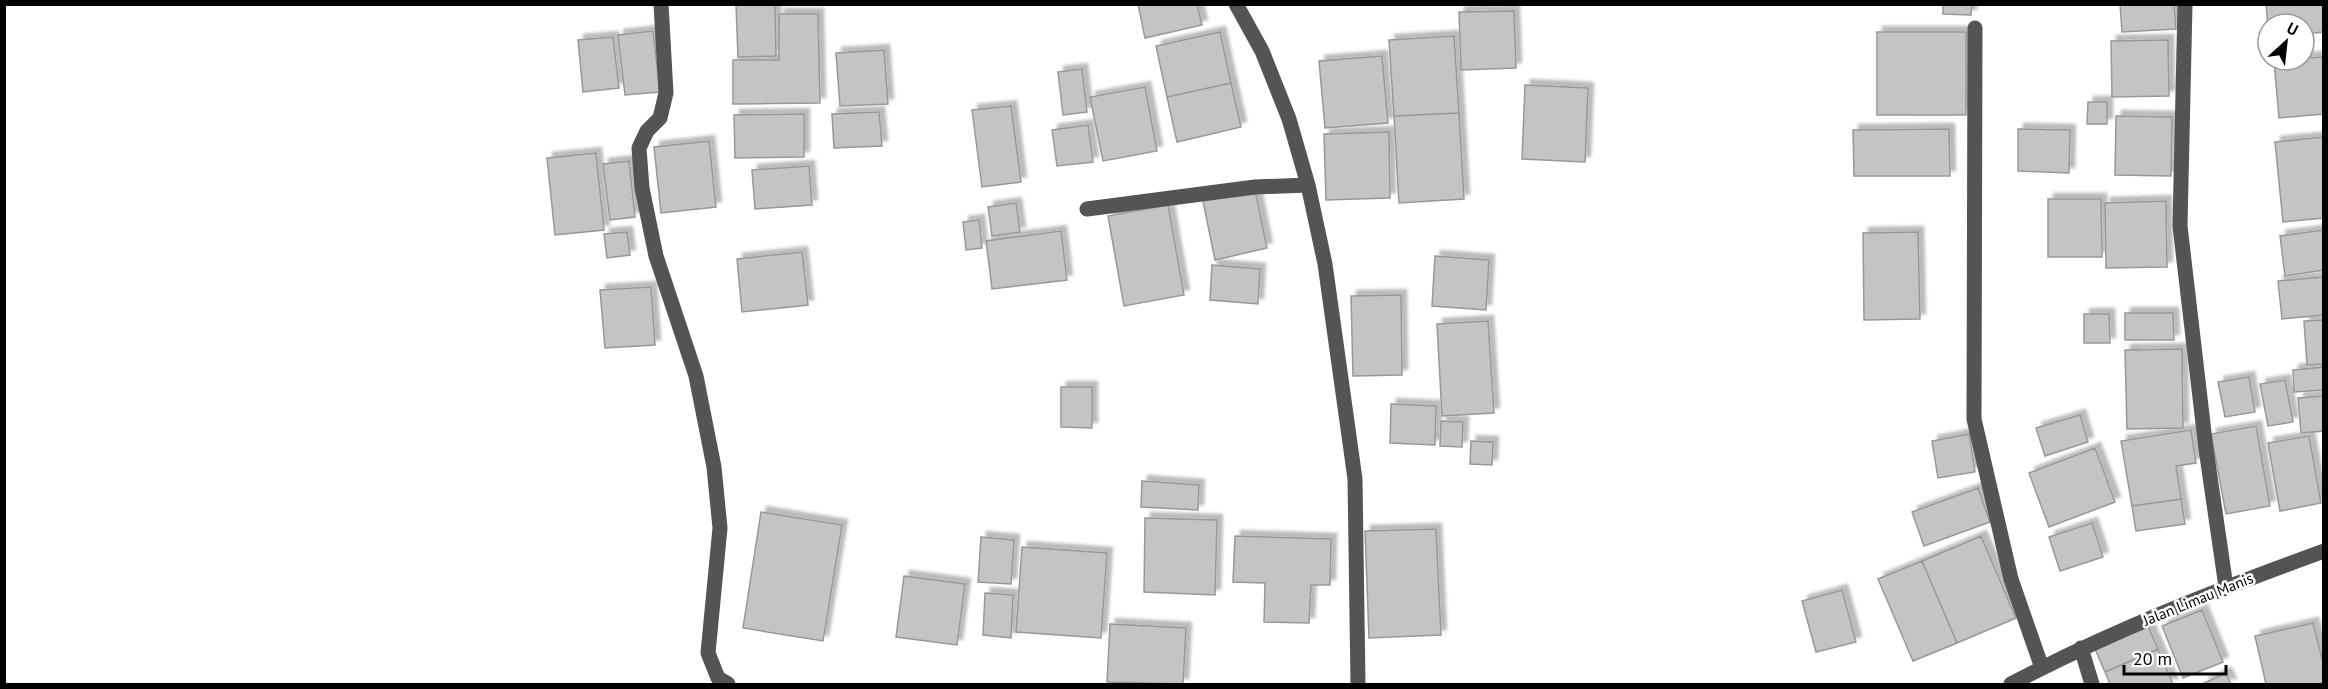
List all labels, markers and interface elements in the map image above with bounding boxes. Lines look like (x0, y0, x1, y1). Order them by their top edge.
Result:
north arrow (2256, 12, 2316, 72)
text: U (2284, 17, 2302, 40)
street label: Jalan Limau Manis (2139, 568, 2256, 630)
scale bar (2124, 638, 2226, 676)
text: 20 m (2133, 647, 2172, 670)

